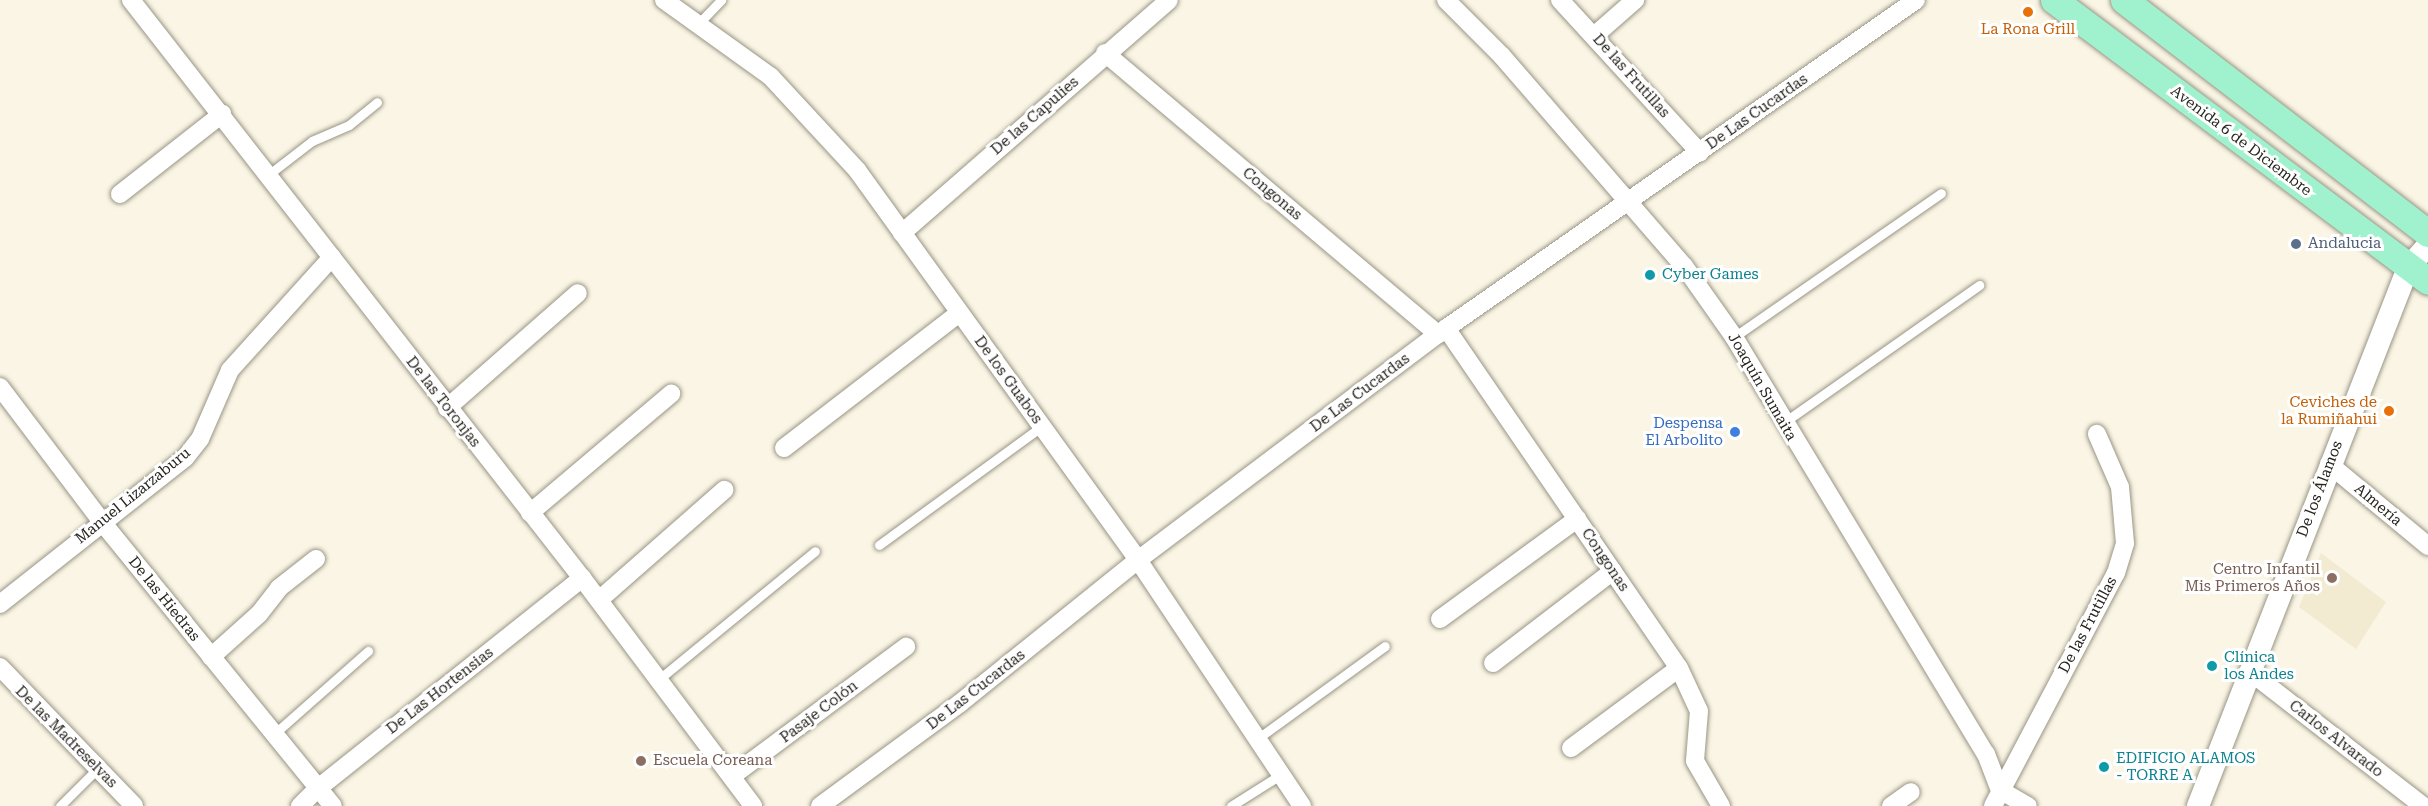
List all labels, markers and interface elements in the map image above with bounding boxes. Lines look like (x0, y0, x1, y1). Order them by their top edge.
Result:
marker: La Rona Grill (2021, 5, 2035, 19)
place label: La Rona Grill (1981, 21, 2075, 39)
street label: De las Frutillas (1589, 30, 1673, 122)
street label: De Las Cucardas (1703, 70, 1811, 154)
street label: De las Capulies (988, 73, 1082, 159)
street label: Avenida 6 de Diciembre (2167, 82, 2315, 200)
street label: Congonas (1239, 164, 1305, 224)
place label: Andalucia (2308, 235, 2381, 253)
marker: Andalucia (2289, 237, 2303, 251)
place label: Cyber Games (1662, 266, 1759, 284)
marker: Cyber Games (1643, 268, 1657, 282)
street label: Joaquín Sumaita (1724, 330, 1800, 444)
street label: De los Guabos (970, 333, 1046, 427)
street label: De Las Cucardas (1307, 350, 1413, 436)
street label: De las Toronjas (402, 353, 484, 451)
place label: Ceviches de la Rumiñahui (2281, 393, 2377, 428)
marker: Ceviches de la Rumiñahui (2382, 404, 2396, 418)
place label: Despensa El Arbolito (1645, 414, 1723, 449)
marker: Despensa El Arbolito (1728, 425, 1742, 439)
street label: De los Álamos (2293, 438, 2347, 540)
street label: Manuel Lizarzaburu (72, 444, 194, 548)
street label: Almería (2351, 480, 2405, 530)
street label: Congonas (1577, 525, 1633, 595)
street label: De las Hiedras (124, 553, 204, 645)
place label: Centro Infantil Mis Primeros Años (2185, 560, 2320, 595)
marker: Centro Infantil Mis Primeros Años (2325, 571, 2339, 585)
street label: De las Frutillas (2055, 574, 2121, 676)
street label: De Las Hortensias (383, 644, 497, 738)
street label: De Las Cucardas (923, 646, 1029, 734)
place label: Clínica los Andes (2224, 648, 2294, 683)
marker: Clínica los Andes (2205, 659, 2219, 673)
street label: Pasaje Colón (777, 677, 861, 747)
street label: De las Madreselvas (11, 682, 121, 792)
street label: Carlos Alvarado (2285, 697, 2387, 781)
place label: EDIFICIO ALAMOS - TORRE A (2116, 749, 2255, 784)
place label: Escuela Coreana (653, 752, 772, 770)
marker: Escuela Coreana (634, 754, 648, 768)
marker: EDIFICIO ALAMOS - TORRE A (2097, 760, 2111, 774)

